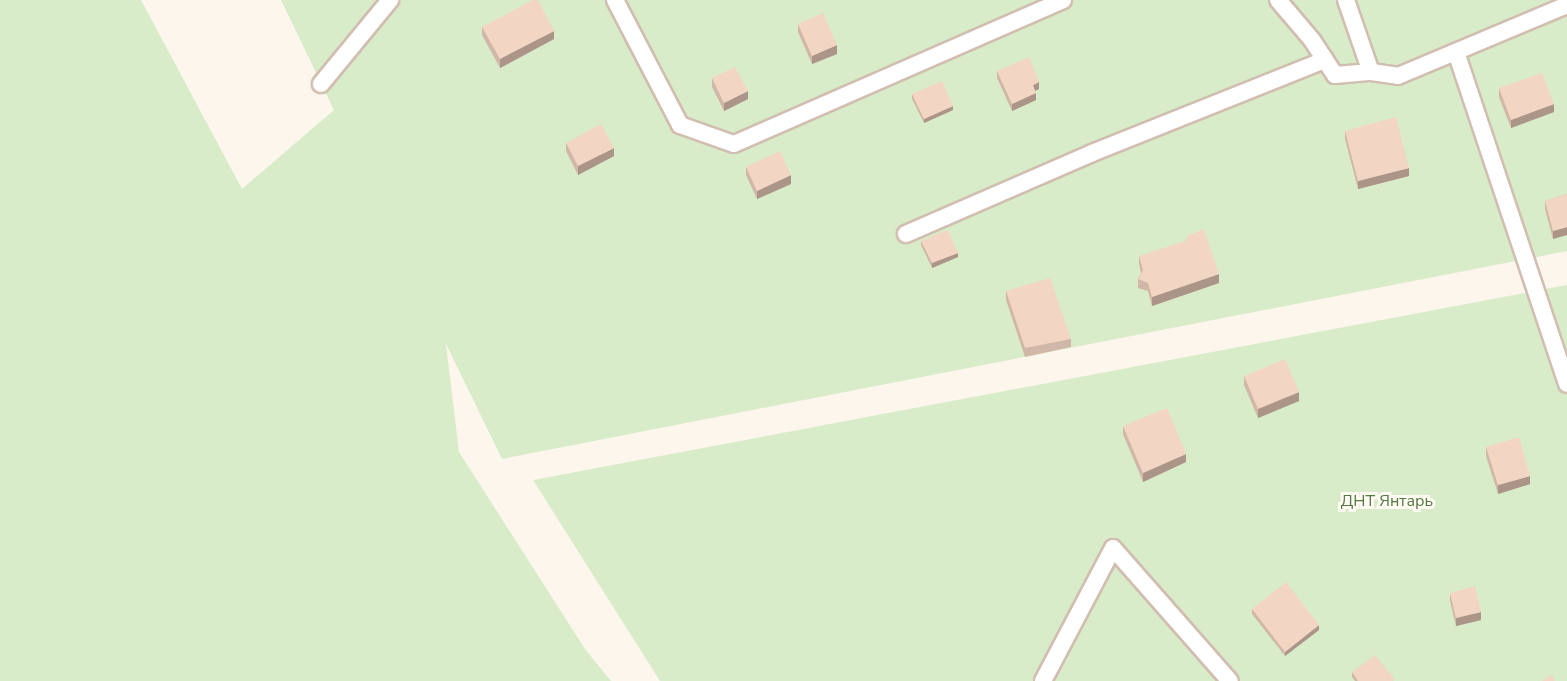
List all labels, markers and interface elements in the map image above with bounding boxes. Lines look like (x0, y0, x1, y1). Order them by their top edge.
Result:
park label: ДНТ Янтарь (1341, 491, 1433, 511)

